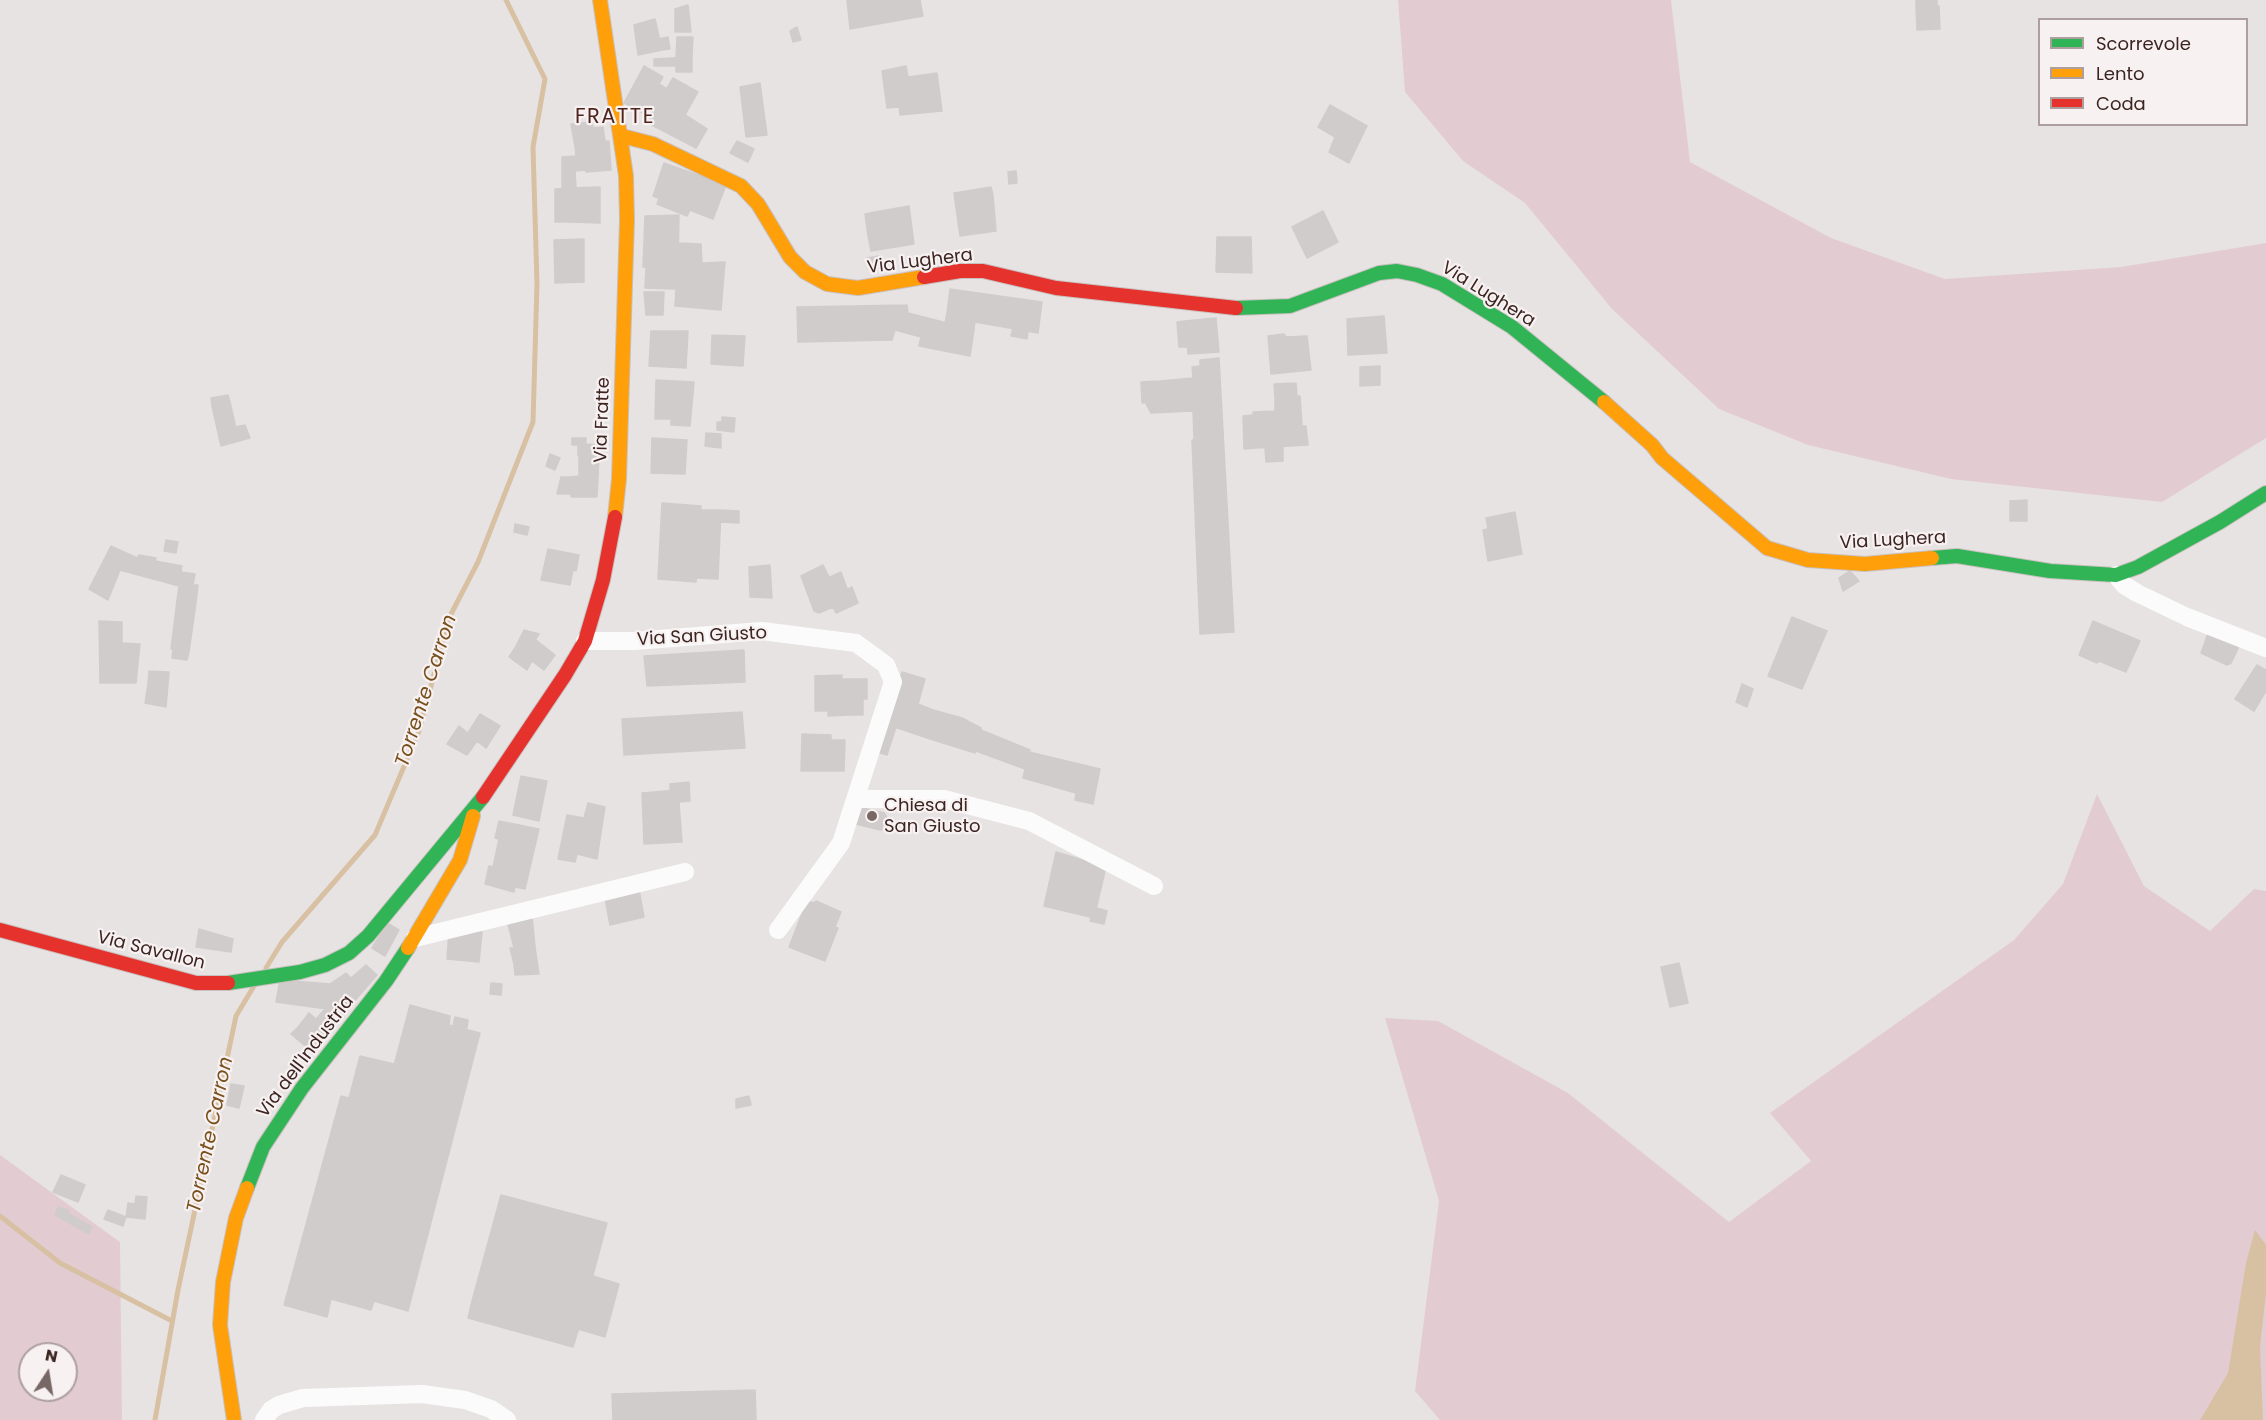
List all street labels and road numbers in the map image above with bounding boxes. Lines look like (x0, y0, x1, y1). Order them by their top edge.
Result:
street label: Via Lughera (866, 245, 974, 279)
street label: Via Lughera (1437, 258, 1539, 332)
street label: Via Fratte (591, 377, 615, 463)
street label: Via Lughera (1839, 527, 1947, 555)
street label: Via San Giusto (636, 623, 768, 651)
street label: Via Savallon (95, 927, 207, 975)
street label: Via dell'Industria (253, 992, 359, 1122)

